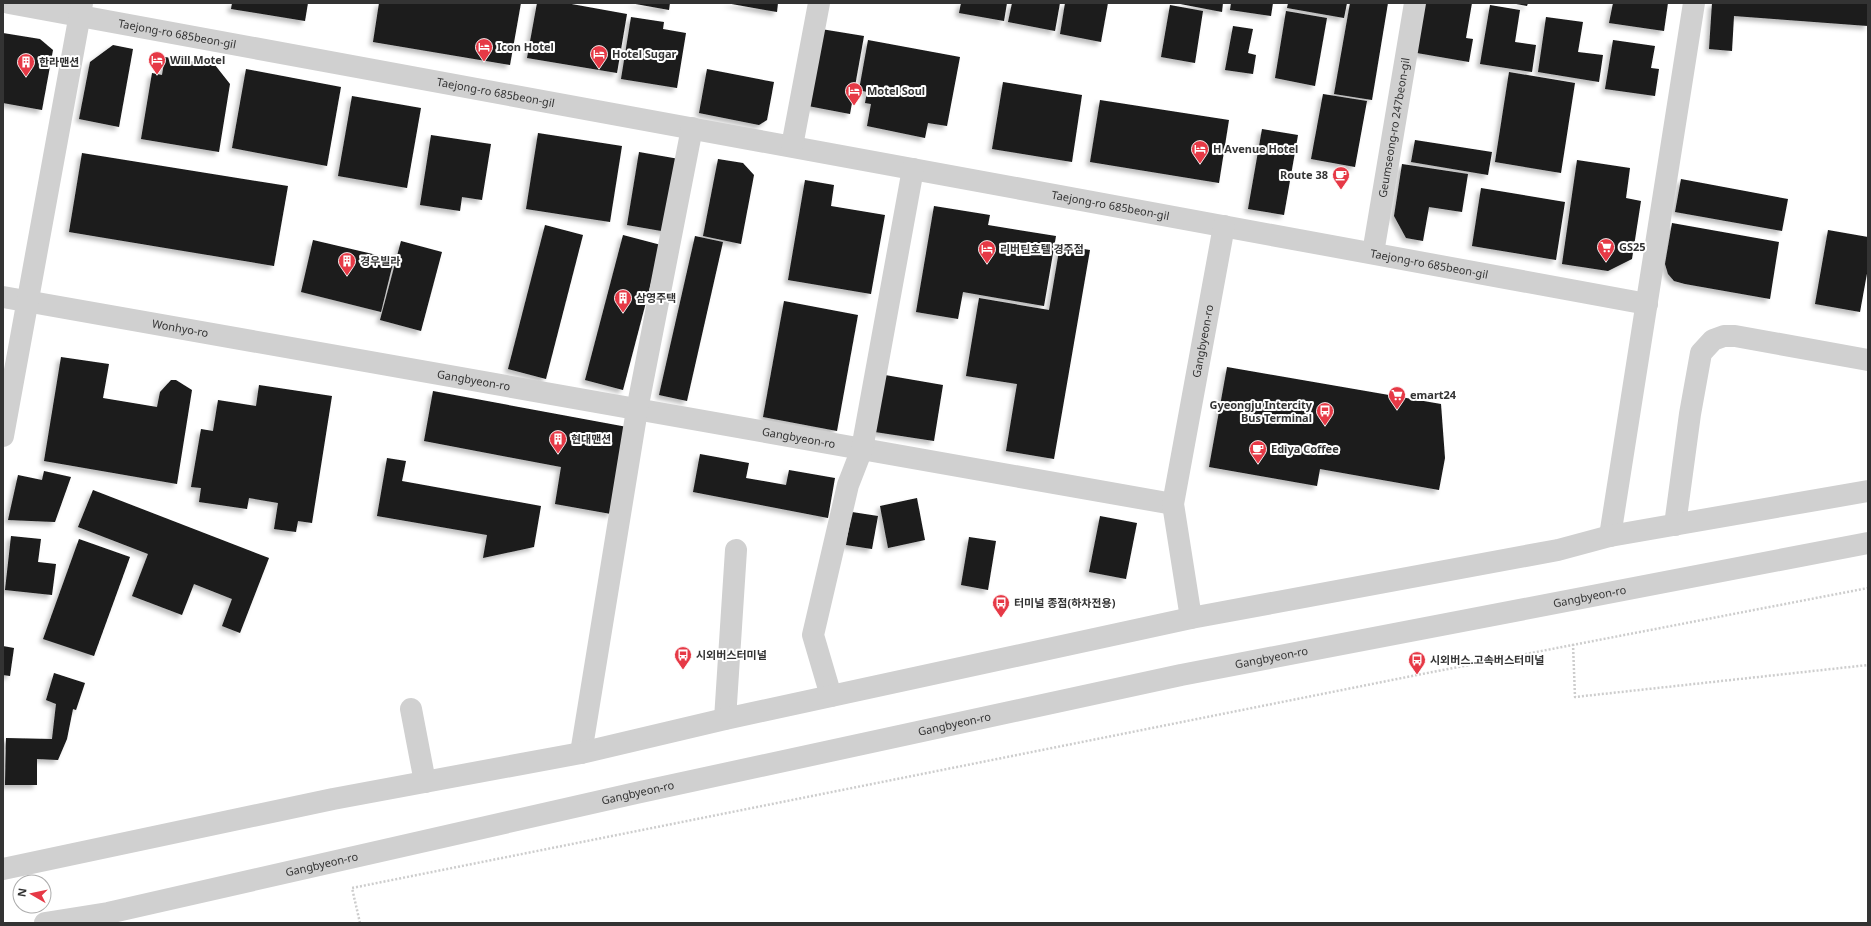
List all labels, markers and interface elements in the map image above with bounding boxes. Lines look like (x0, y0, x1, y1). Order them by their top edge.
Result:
street label: Taejong-ro 685beon-gil (117, 15, 237, 52)
hotel icon: Icon Hotel (474, 37, 494, 62)
place label: Icon Hotel (497, 39, 554, 54)
hotel icon: Hotel Sugar (589, 44, 609, 69)
place label: Hotel Sugar (612, 46, 677, 61)
hotel icon: Will Motel (147, 50, 167, 75)
building icon: 한라맨션 (16, 52, 36, 77)
place label: Will Motel (170, 52, 225, 67)
place label: 한라맨션 (39, 54, 79, 69)
street label: Geumseong-ro 247beon-gil (1374, 56, 1413, 199)
street label: Taejong-ro 685beon-gil (436, 74, 556, 110)
hotel icon: Motel Soul (844, 81, 864, 106)
place label: Motel Soul (867, 83, 925, 98)
hotel icon: H Avenue Hotel (1190, 139, 1210, 164)
place label: H Avenue Hotel (1213, 141, 1298, 156)
cafe icon: Route 38 (1331, 165, 1351, 190)
place label: Route 38 (1280, 167, 1328, 182)
street label: Taejong-ro 685beon-gil (1051, 187, 1171, 223)
supermarket icon: GS25 (1596, 237, 1616, 262)
hotel icon: 리버틴호텔 경주점 (977, 239, 997, 264)
place label: GS25 (1619, 239, 1646, 254)
place label: 리버틴호텔 경주점 (1000, 241, 1084, 256)
street label: Taejong-ro 685beon-gil (1369, 245, 1489, 282)
building icon: 경우빌라 (337, 251, 357, 276)
place label: 경우빌라 (360, 253, 400, 268)
building icon: 삼영주택 (613, 288, 633, 313)
place label: 삼영주택 (636, 290, 676, 305)
street label: Gangbyeon-ro (1188, 303, 1217, 379)
street label: Wonhyo-ro (151, 316, 210, 340)
street label: Gangbyeon-ro (436, 366, 512, 394)
supermarket icon: emart24 (1387, 385, 1407, 410)
place label: emart24 (1410, 387, 1457, 402)
place label: Gyeongju Intercity Bus Terminal (1209, 397, 1313, 425)
bus stop icon: Gyeongju Intercity Bus Terminal (1315, 401, 1335, 426)
street label: Gangbyeon-ro (761, 423, 837, 451)
building icon: 현대맨션 (548, 429, 568, 454)
place label: 현대맨션 (571, 431, 611, 446)
cafe icon: Ediya Coffee (1248, 439, 1268, 464)
place label: Ediya Coffee (1271, 441, 1339, 456)
street label: Gangbyeon-ro (1552, 582, 1628, 610)
bus stop icon: 터미널 종점(하차전용) (991, 593, 1011, 618)
place label: 터미널 종점(하차전용) (1014, 595, 1116, 610)
street label: Gangbyeon-ro (1234, 643, 1310, 671)
bus stop icon: 시외버스터미널 (673, 645, 693, 670)
place label: 시외버스터미널 (696, 647, 767, 662)
bus stop icon: 시외버스.고속버스터미널 (1407, 650, 1427, 675)
place label: 시외버스.고속버스터미널 (1430, 652, 1544, 667)
street label: Gangbyeon-ro (916, 708, 992, 739)
street label: Gangbyeon-ro (600, 777, 676, 808)
street label: Gangbyeon-ro (284, 848, 360, 879)
north arrow (12, 874, 52, 914)
text: N (14, 887, 30, 898)

